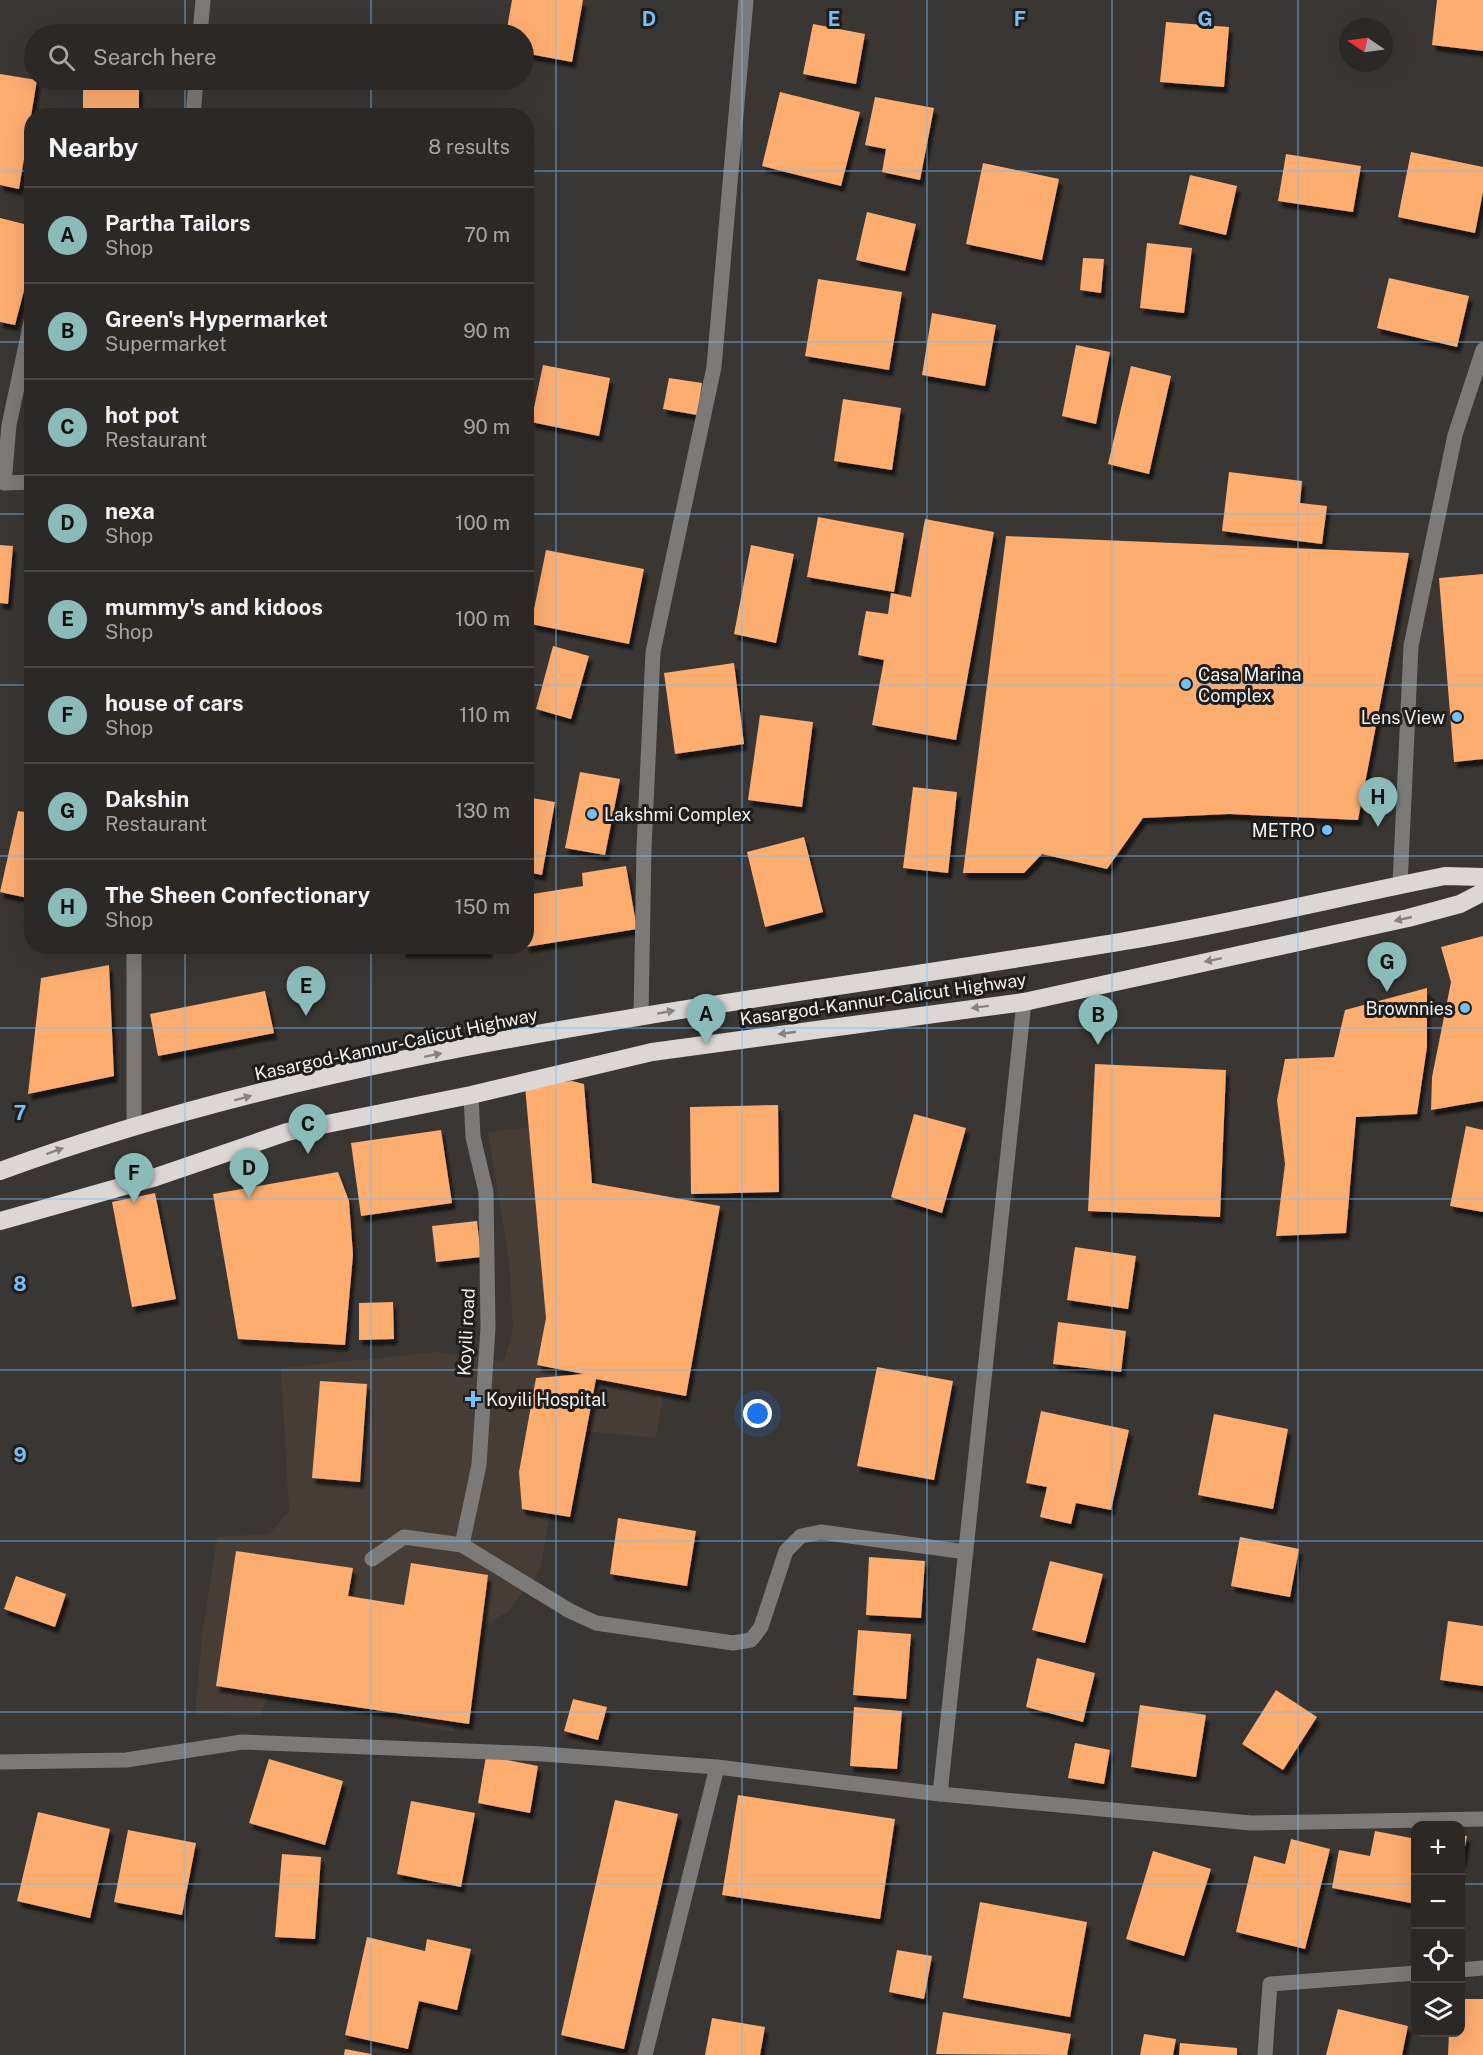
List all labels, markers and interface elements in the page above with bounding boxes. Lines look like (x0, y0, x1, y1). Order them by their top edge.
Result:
text: D (642, 7, 656, 31)
text: E (828, 7, 840, 31)
text: F (1014, 7, 1026, 31)
text: G (1197, 7, 1213, 31)
north arrow (1339, 18, 1393, 72)
search box (24, 24, 534, 90)
icon: search (45, 41, 78, 74)
text: Search here (93, 44, 217, 70)
text: Nearby (48, 132, 138, 163)
text: 8 results (428, 135, 510, 159)
text: Partha Tailors (105, 210, 251, 236)
text: A (60, 223, 75, 247)
text: 70 m (464, 223, 510, 247)
text: Shop (105, 236, 153, 260)
text: Green's Hypermarket (105, 306, 328, 332)
text: B (61, 319, 74, 343)
text: 90 m (463, 319, 510, 343)
text: Supermarket (105, 332, 227, 356)
text: hot pot (105, 402, 179, 428)
text: C (60, 415, 75, 439)
text: 90 m (463, 415, 510, 439)
text: Restaurant (105, 428, 207, 452)
text: nexa (105, 498, 155, 524)
text: D (60, 511, 75, 535)
text: 100 m (455, 511, 510, 535)
text: Shop (105, 524, 153, 548)
text: mummy's and kidoos (105, 594, 323, 620)
text: E (61, 607, 74, 631)
text: 100 m (455, 607, 510, 631)
text: Shop (105, 620, 153, 644)
place label: Casa Marina Complex (1198, 664, 1301, 706)
marker: Casa Marina Complex (1179, 677, 1193, 691)
text: house of cars (105, 690, 244, 716)
text: F (61, 703, 74, 727)
text: 110 m (459, 703, 510, 727)
place label: Lens View (1361, 707, 1445, 728)
marker: Lens View (1450, 710, 1464, 724)
text: Shop (105, 716, 153, 740)
pin: H (1358, 778, 1398, 827)
text: Dakshin (105, 786, 189, 812)
text: G (60, 799, 75, 823)
text: 130 m (455, 799, 510, 823)
place label: Lakshmi Complex (604, 804, 751, 825)
marker: Lakshmi Complex (585, 807, 599, 821)
text: Restaurant (105, 812, 207, 836)
place label: METRO (1252, 820, 1315, 841)
marker: METRO (1320, 823, 1334, 837)
text: The Sheen Confectionary (105, 882, 370, 908)
text: H (60, 895, 75, 919)
text: 150 m (455, 895, 510, 919)
text: Shop (105, 908, 153, 932)
one-way arrow (1393, 915, 1412, 924)
pin: G (1368, 942, 1406, 992)
one-way arrow (1203, 956, 1222, 966)
pin: E (286, 966, 326, 1016)
street label: Kasargod-Kannur-Calicut Highway (738, 968, 1028, 1030)
pin: A (686, 994, 726, 1044)
pin: B (1078, 996, 1118, 1045)
place label: Brownnies (1365, 998, 1453, 1019)
marker: Brownnies (1458, 1001, 1472, 1015)
one-way arrow (971, 1002, 990, 1012)
street label: Kasargod-Kannur-Calicut Highway (252, 1004, 540, 1084)
one-way arrow (656, 1007, 675, 1016)
one-way arrow (778, 1028, 797, 1037)
one-way arrow (423, 1050, 442, 1059)
one-way arrow (233, 1093, 252, 1103)
text: 7 (14, 1101, 26, 1125)
pin: C (288, 1104, 328, 1154)
one-way arrow (46, 1146, 64, 1156)
pin: D (230, 1148, 268, 1198)
pin: F (114, 1154, 154, 1203)
text: 8 (13, 1272, 27, 1296)
street label: Koyili road (453, 1288, 479, 1376)
place label: Koyili Hospital (486, 1389, 607, 1410)
marker: Koyili Hospital (464, 1390, 482, 1408)
your location (743, 1399, 772, 1428)
text: 9 (13, 1443, 27, 1467)
map controls (1411, 1821, 1465, 2037)
button: + (1411, 1821, 1465, 1875)
button: − (1411, 1875, 1465, 1929)
button: locate (1411, 1929, 1465, 1983)
button: layers (1411, 1983, 1465, 2037)

